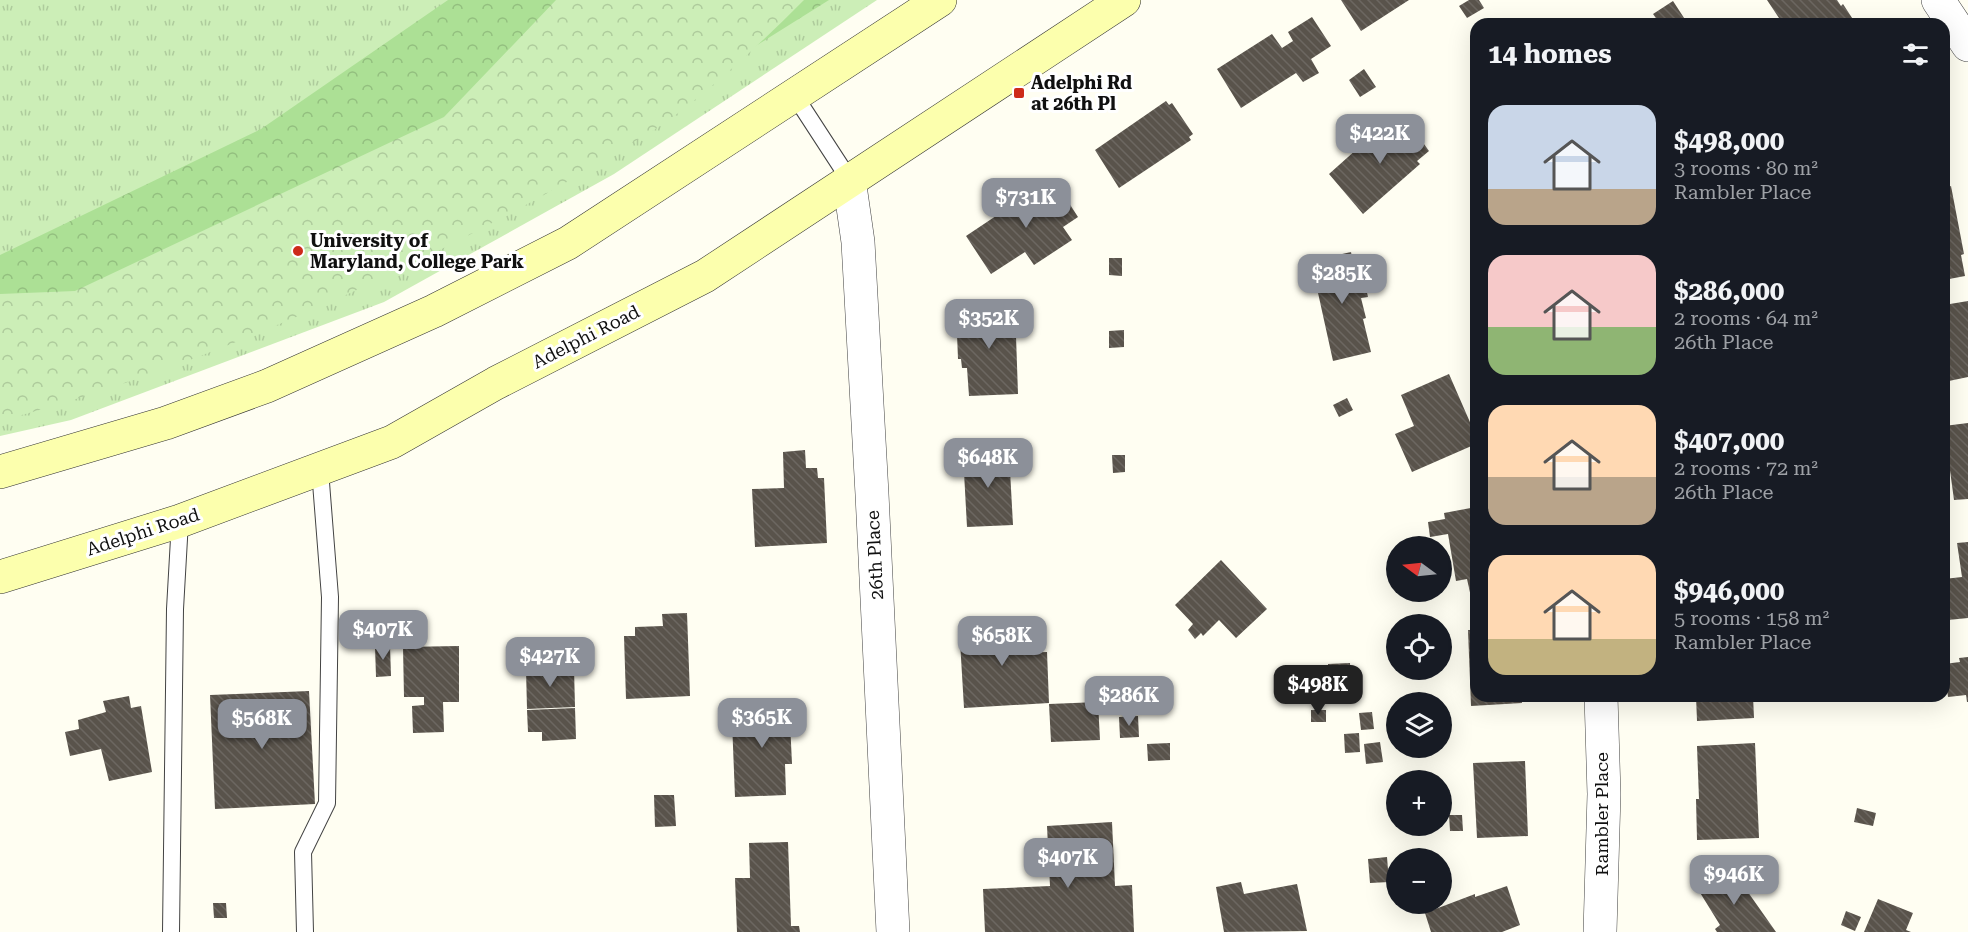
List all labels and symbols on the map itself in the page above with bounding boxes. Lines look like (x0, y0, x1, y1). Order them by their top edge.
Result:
place label: Adelphi Rd at 26th Pl (1031, 72, 1132, 114)
marker: Adelphi Rd at 26th Pl (1012, 86, 1026, 100)
pin: $422K (1338, 114, 1422, 165)
pin: $731K (984, 178, 1068, 229)
place label: University of Maryland, College Park (310, 230, 525, 272)
marker: University of Maryland, College Park (291, 244, 305, 258)
pin: $285K (1300, 254, 1384, 305)
pin: $352K (947, 299, 1031, 350)
street label: Adelphi Road (529, 300, 643, 373)
pin: $648K (946, 438, 1030, 489)
street label: Adelphi Road (84, 503, 202, 560)
street label: 26th Place (862, 510, 887, 600)
north arrow (1386, 536, 1452, 602)
pin: $407K (341, 610, 425, 661)
pin: $658K (960, 616, 1044, 667)
pin: $427K (508, 637, 592, 688)
pin: $498K (1276, 665, 1360, 716)
pin: $286K (1087, 676, 1171, 727)
pin: $365K (720, 698, 804, 749)
pin: $568K (220, 699, 304, 750)
street label: Rambler Place (1591, 752, 1612, 876)
pin: $407K (1026, 838, 1110, 889)
pin: $946K (1692, 855, 1776, 906)

